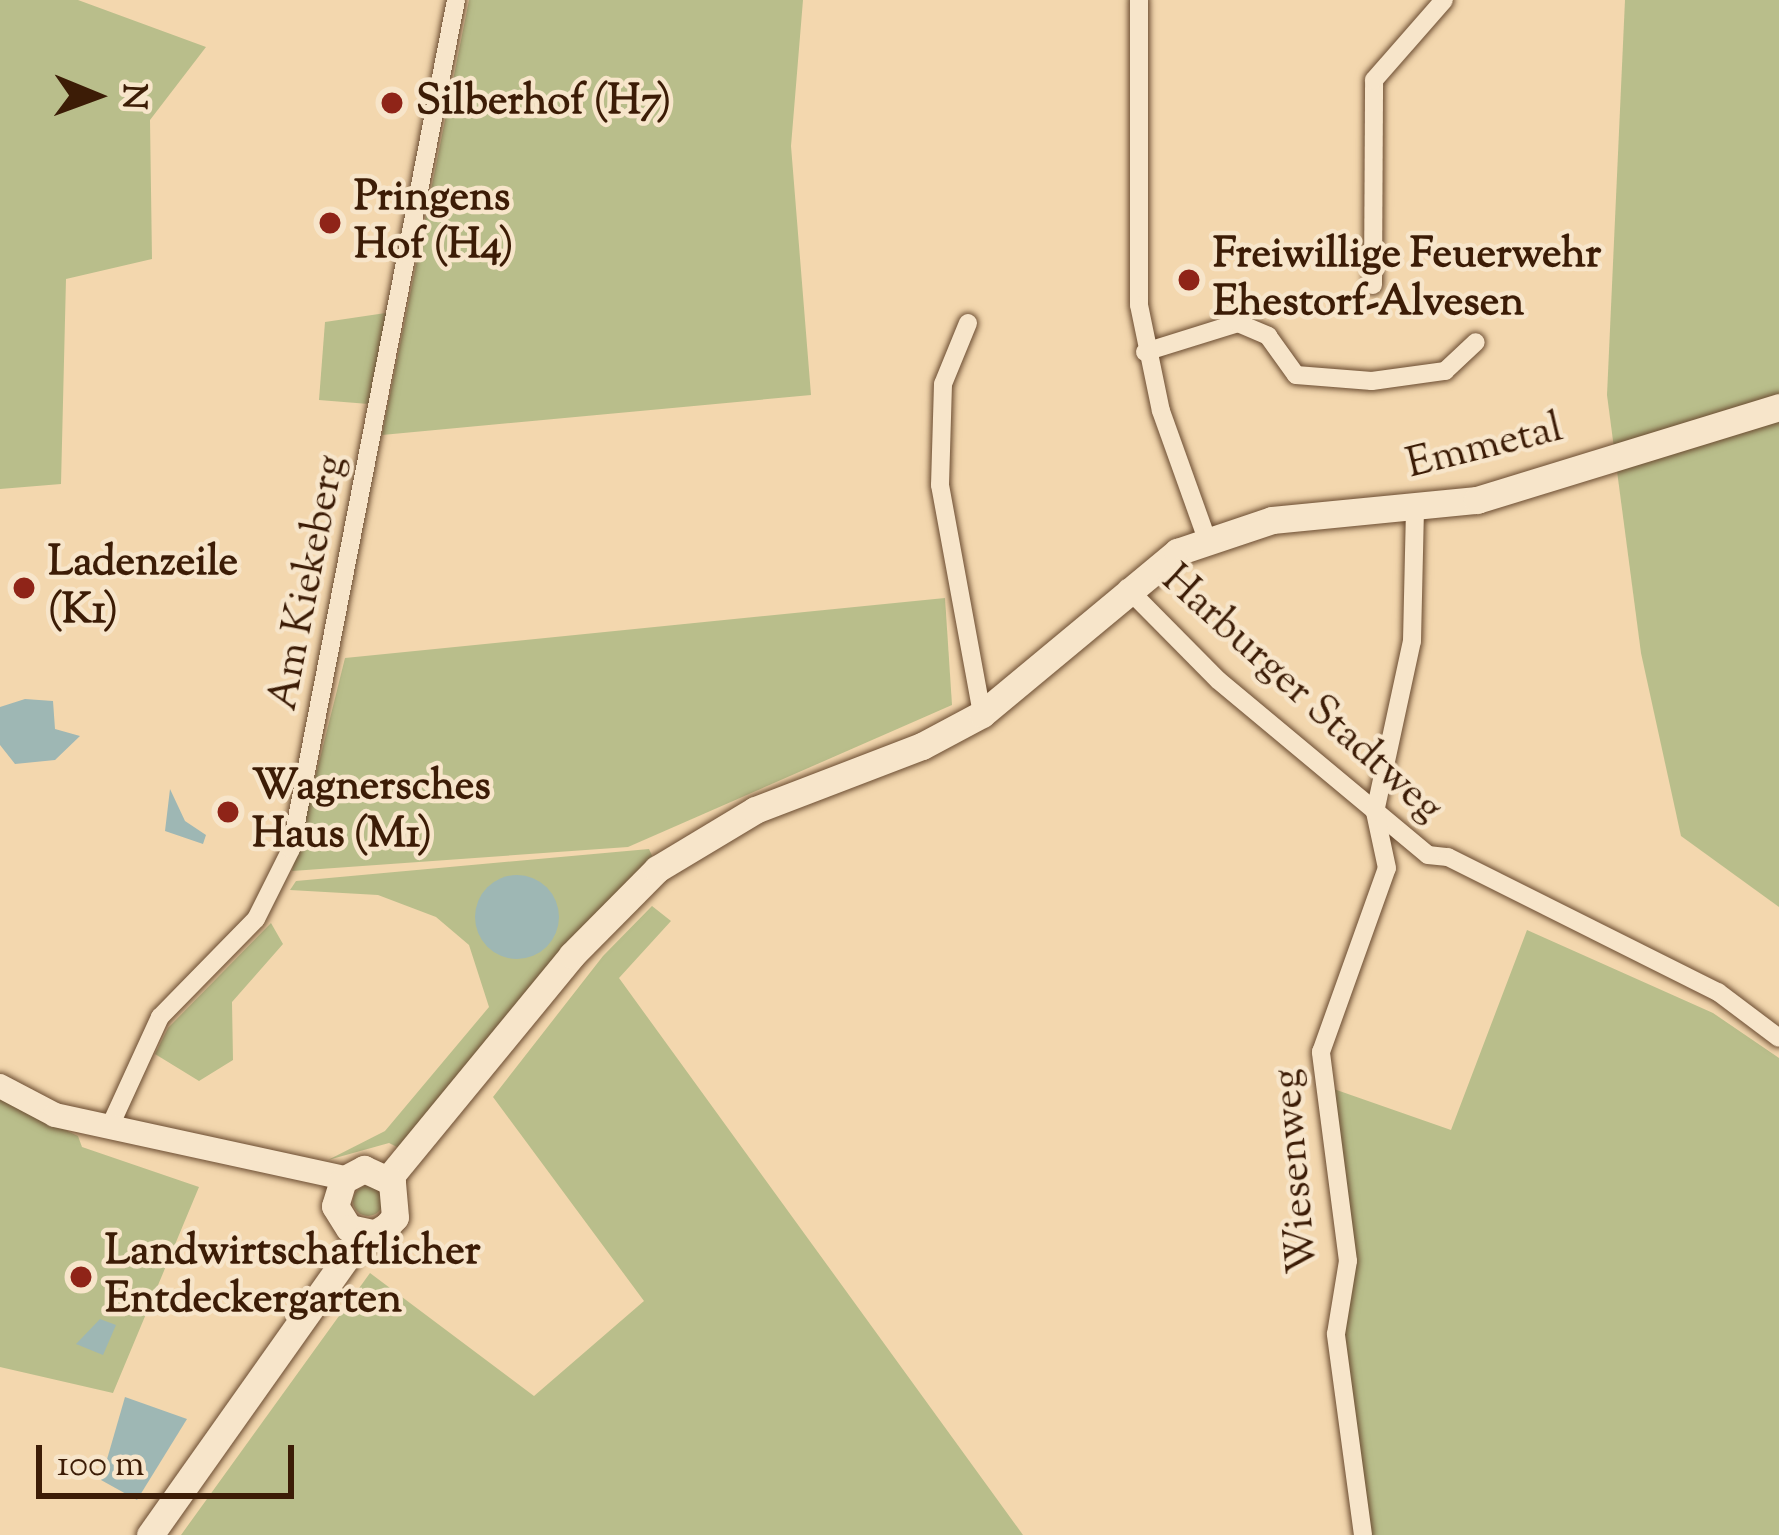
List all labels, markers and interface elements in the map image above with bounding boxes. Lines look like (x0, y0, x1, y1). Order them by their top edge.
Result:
north arrow (36, 36, 156, 156)
place label: Silberhof (H7) (416, 78, 671, 128)
text: N (108, 83, 156, 110)
marker: Silberhof (H7) (379, 90, 405, 116)
place label: Pringens Hof (H4) (354, 174, 513, 272)
marker: Pringens Hof (H4) (317, 210, 343, 236)
place label: Freiwillige Feuerwehr Ehestorf-Alvesen (1213, 231, 1601, 330)
marker: Freiwillige Feuerwehr Ehestorf-Alvesen (1176, 267, 1202, 293)
street label: Emmetal (1402, 404, 1568, 492)
street label: Am Kiekeberg (260, 451, 358, 715)
place label: Ladenzeile (K1) (48, 539, 238, 638)
street label: Harburger Stadtweg (1150, 556, 1452, 834)
marker: Ladenzeile (K1) (11, 575, 37, 601)
place label: Wagnersches Haus (M1) (252, 763, 491, 862)
marker: Wagnersches Haus (M1) (215, 799, 241, 825)
street label: Wiesenweg (1263, 1066, 1331, 1276)
place label: Landwirtschaftlicher Entdeckergarten (105, 1228, 481, 1326)
marker: Landwirtschaftlicher Entdeckergarten (68, 1264, 94, 1290)
scale bar (42, 1421, 300, 1495)
text: 100 m (57, 1440, 144, 1492)

